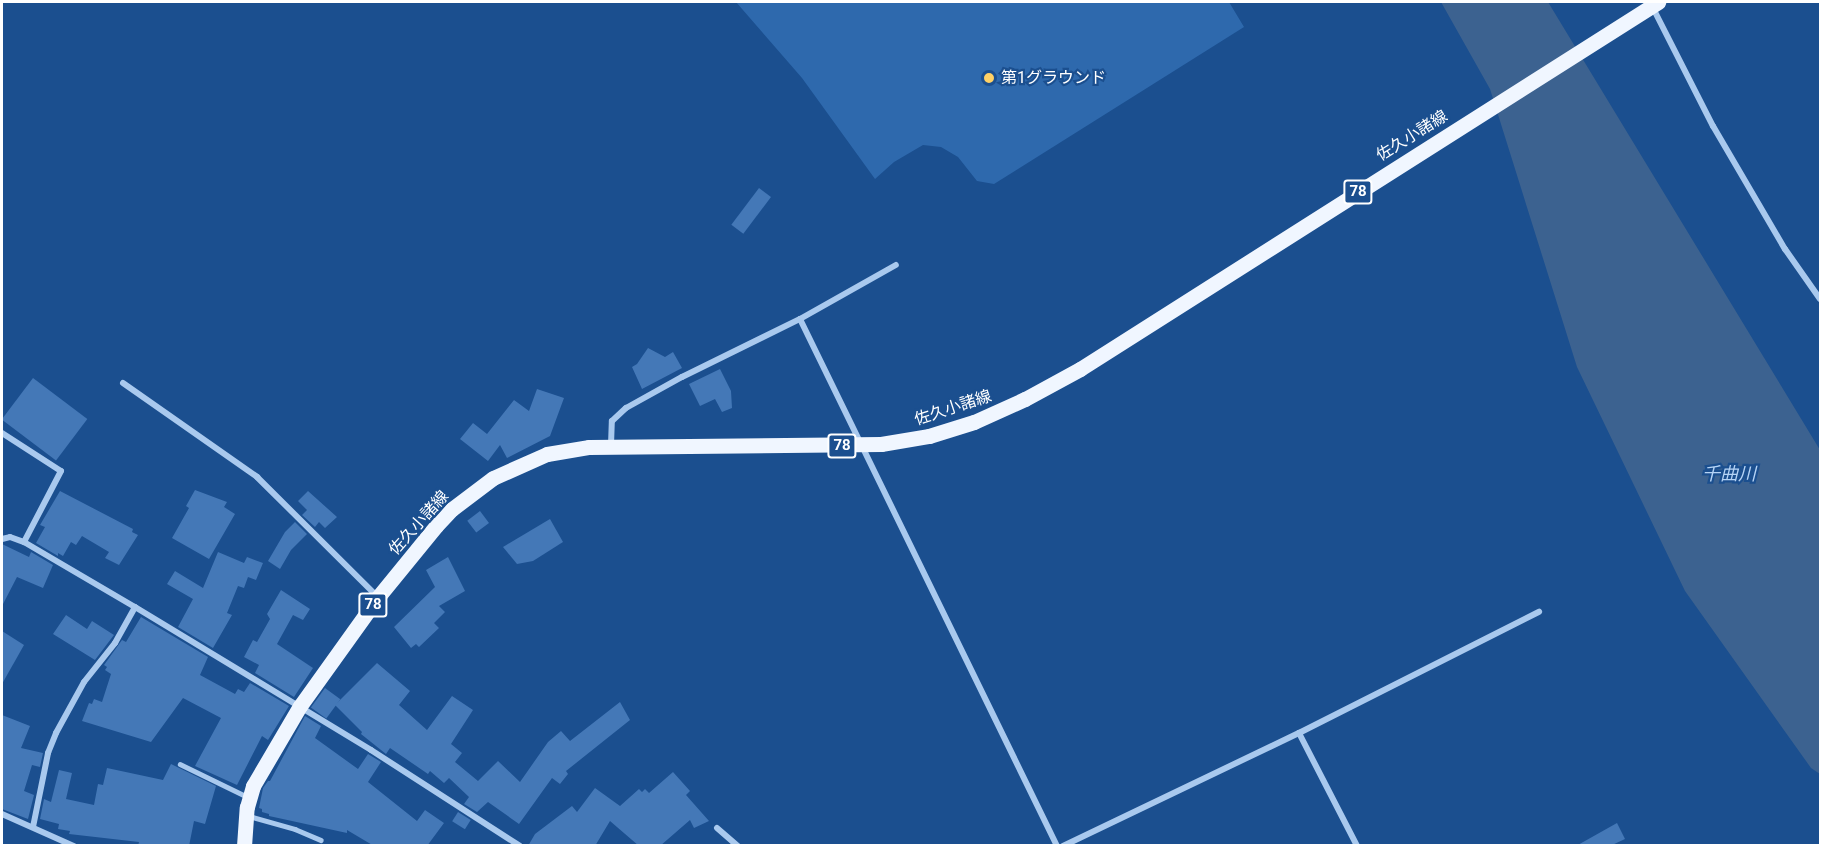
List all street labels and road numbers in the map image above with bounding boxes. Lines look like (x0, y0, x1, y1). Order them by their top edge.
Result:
street label: 佐久小諸線 (1373, 107, 1451, 165)
road number: 78 (1343, 180, 1373, 204)
street label: 佐久小諸線 (912, 387, 994, 429)
road number: 78 (827, 434, 857, 458)
street label: 佐久小諸線 (385, 487, 453, 559)
road number: 78 (358, 593, 388, 617)

